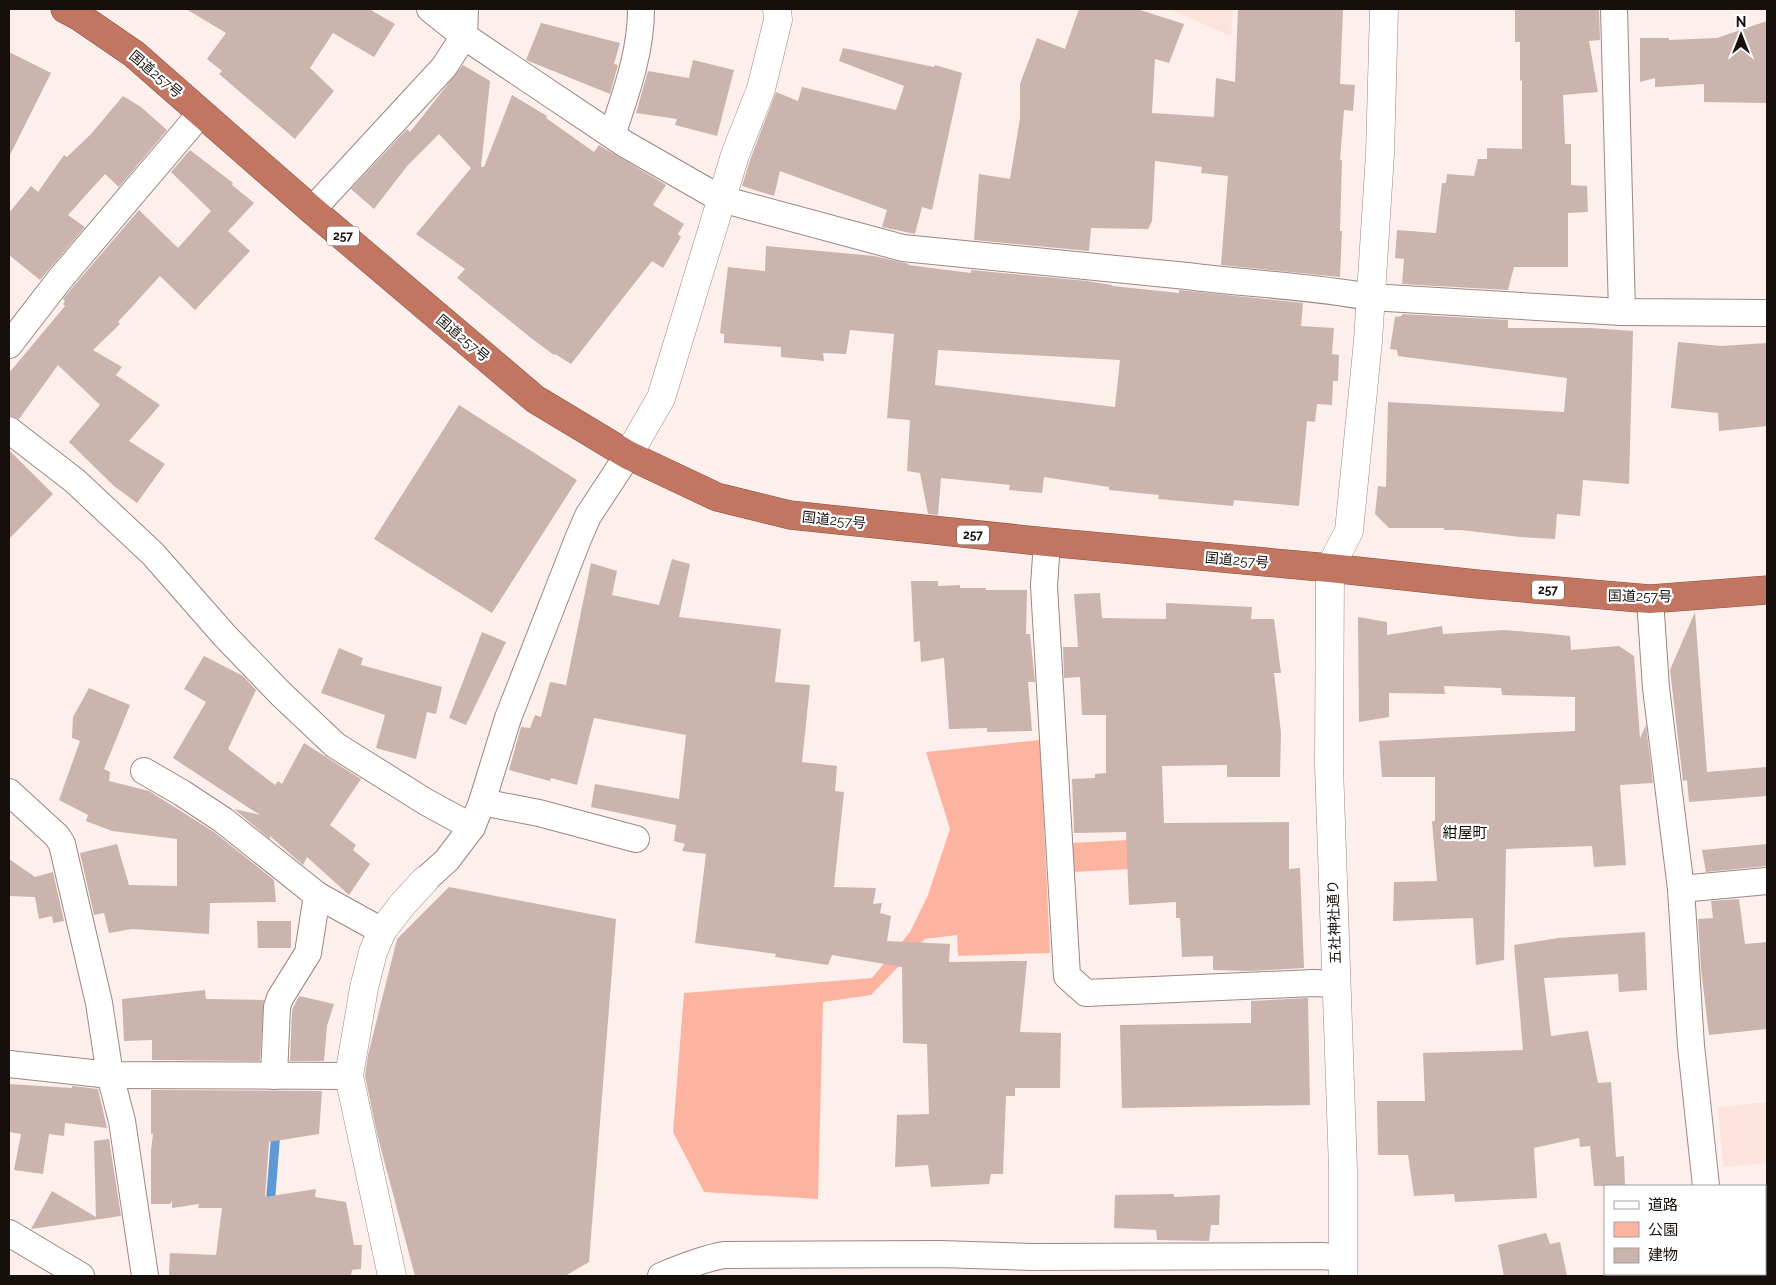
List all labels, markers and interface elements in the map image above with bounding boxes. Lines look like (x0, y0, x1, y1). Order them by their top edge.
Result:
north arrow (1716, 10, 1766, 60)
text: N (1736, 14, 1746, 30)
street label: 国道257号 (126, 47, 186, 101)
road number: 257 (327, 227, 359, 246)
street label: 国道257号 (433, 311, 493, 365)
street label: 国道257号 (801, 509, 867, 531)
road number: 257 (957, 526, 989, 544)
street label: 国道257号 (1204, 549, 1270, 571)
road number: 257 (1532, 580, 1564, 600)
street label: 国道257号 (1608, 587, 1672, 605)
district label: 紺屋町 (1442, 824, 1488, 842)
street label: 五社神社通り (1325, 880, 1343, 964)
legend (1604, 1185, 1766, 1275)
text: 道路 (1648, 1196, 1678, 1214)
text: 公園 (1648, 1221, 1678, 1239)
text: 建物 (1648, 1246, 1678, 1264)

